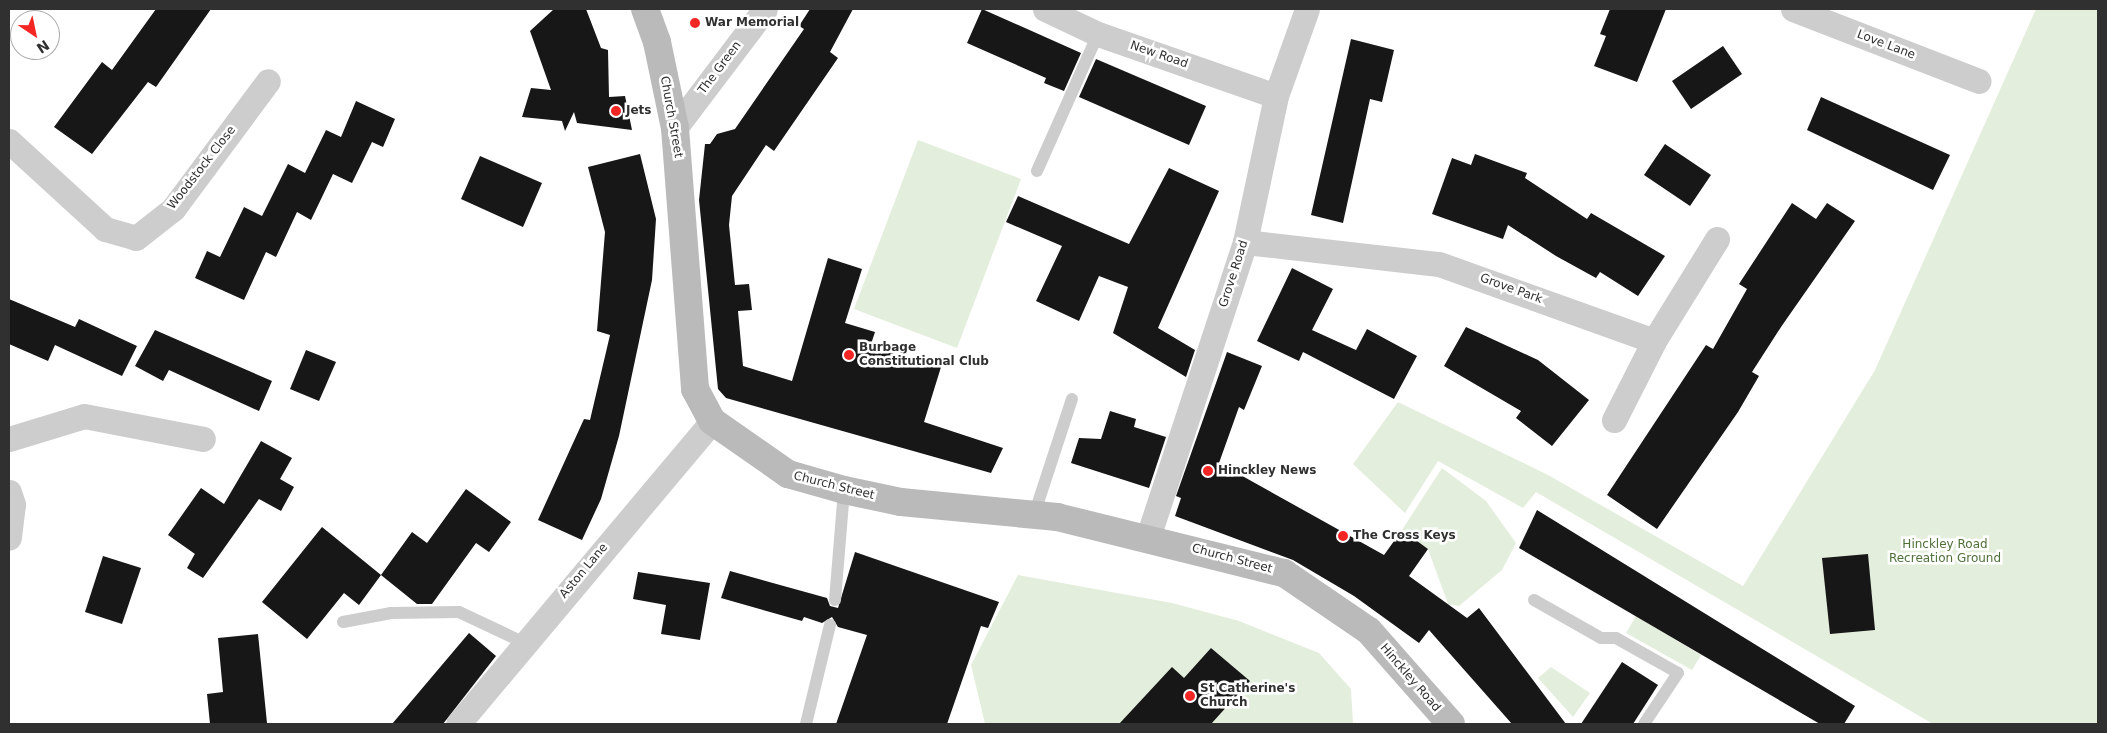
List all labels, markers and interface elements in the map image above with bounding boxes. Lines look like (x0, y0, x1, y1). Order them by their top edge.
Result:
north arrow (10, 10, 60, 60)
place label: War Memorial (705, 16, 799, 30)
marker: War Memorial (689, 17, 701, 29)
street label: Love Lane (1855, 27, 1917, 63)
text: N (33, 37, 52, 57)
street label: New Road (1128, 38, 1190, 72)
street label: The Green (695, 39, 745, 97)
street label: Church Street (657, 75, 685, 159)
place label: Jets (626, 104, 651, 118)
marker: Jets (610, 105, 622, 117)
street label: Woodstock Close (165, 123, 239, 213)
street label: Grove Road (1216, 239, 1252, 309)
street label: Grove Park (1478, 271, 1544, 307)
place label: Burbage Constitutional Club (859, 341, 989, 369)
marker: Burbage Constitutional Club (843, 349, 855, 361)
place label: Hinckley News (1218, 464, 1316, 478)
marker: Hinckley News (1202, 465, 1214, 477)
street label: Church Street (792, 469, 876, 503)
place label: The Cross Keys (1353, 529, 1456, 543)
marker: The Cross Keys (1337, 530, 1349, 542)
park label: Hinckley Road Recreation Ground (1889, 538, 2001, 566)
street label: Aston Lane (557, 541, 611, 601)
street label: Church Street (1190, 541, 1274, 577)
street label: Hinckley Road (1377, 641, 1443, 715)
place label: St Catherine's Church (1200, 682, 1295, 710)
marker: St Catherine's Church (1184, 690, 1196, 702)

